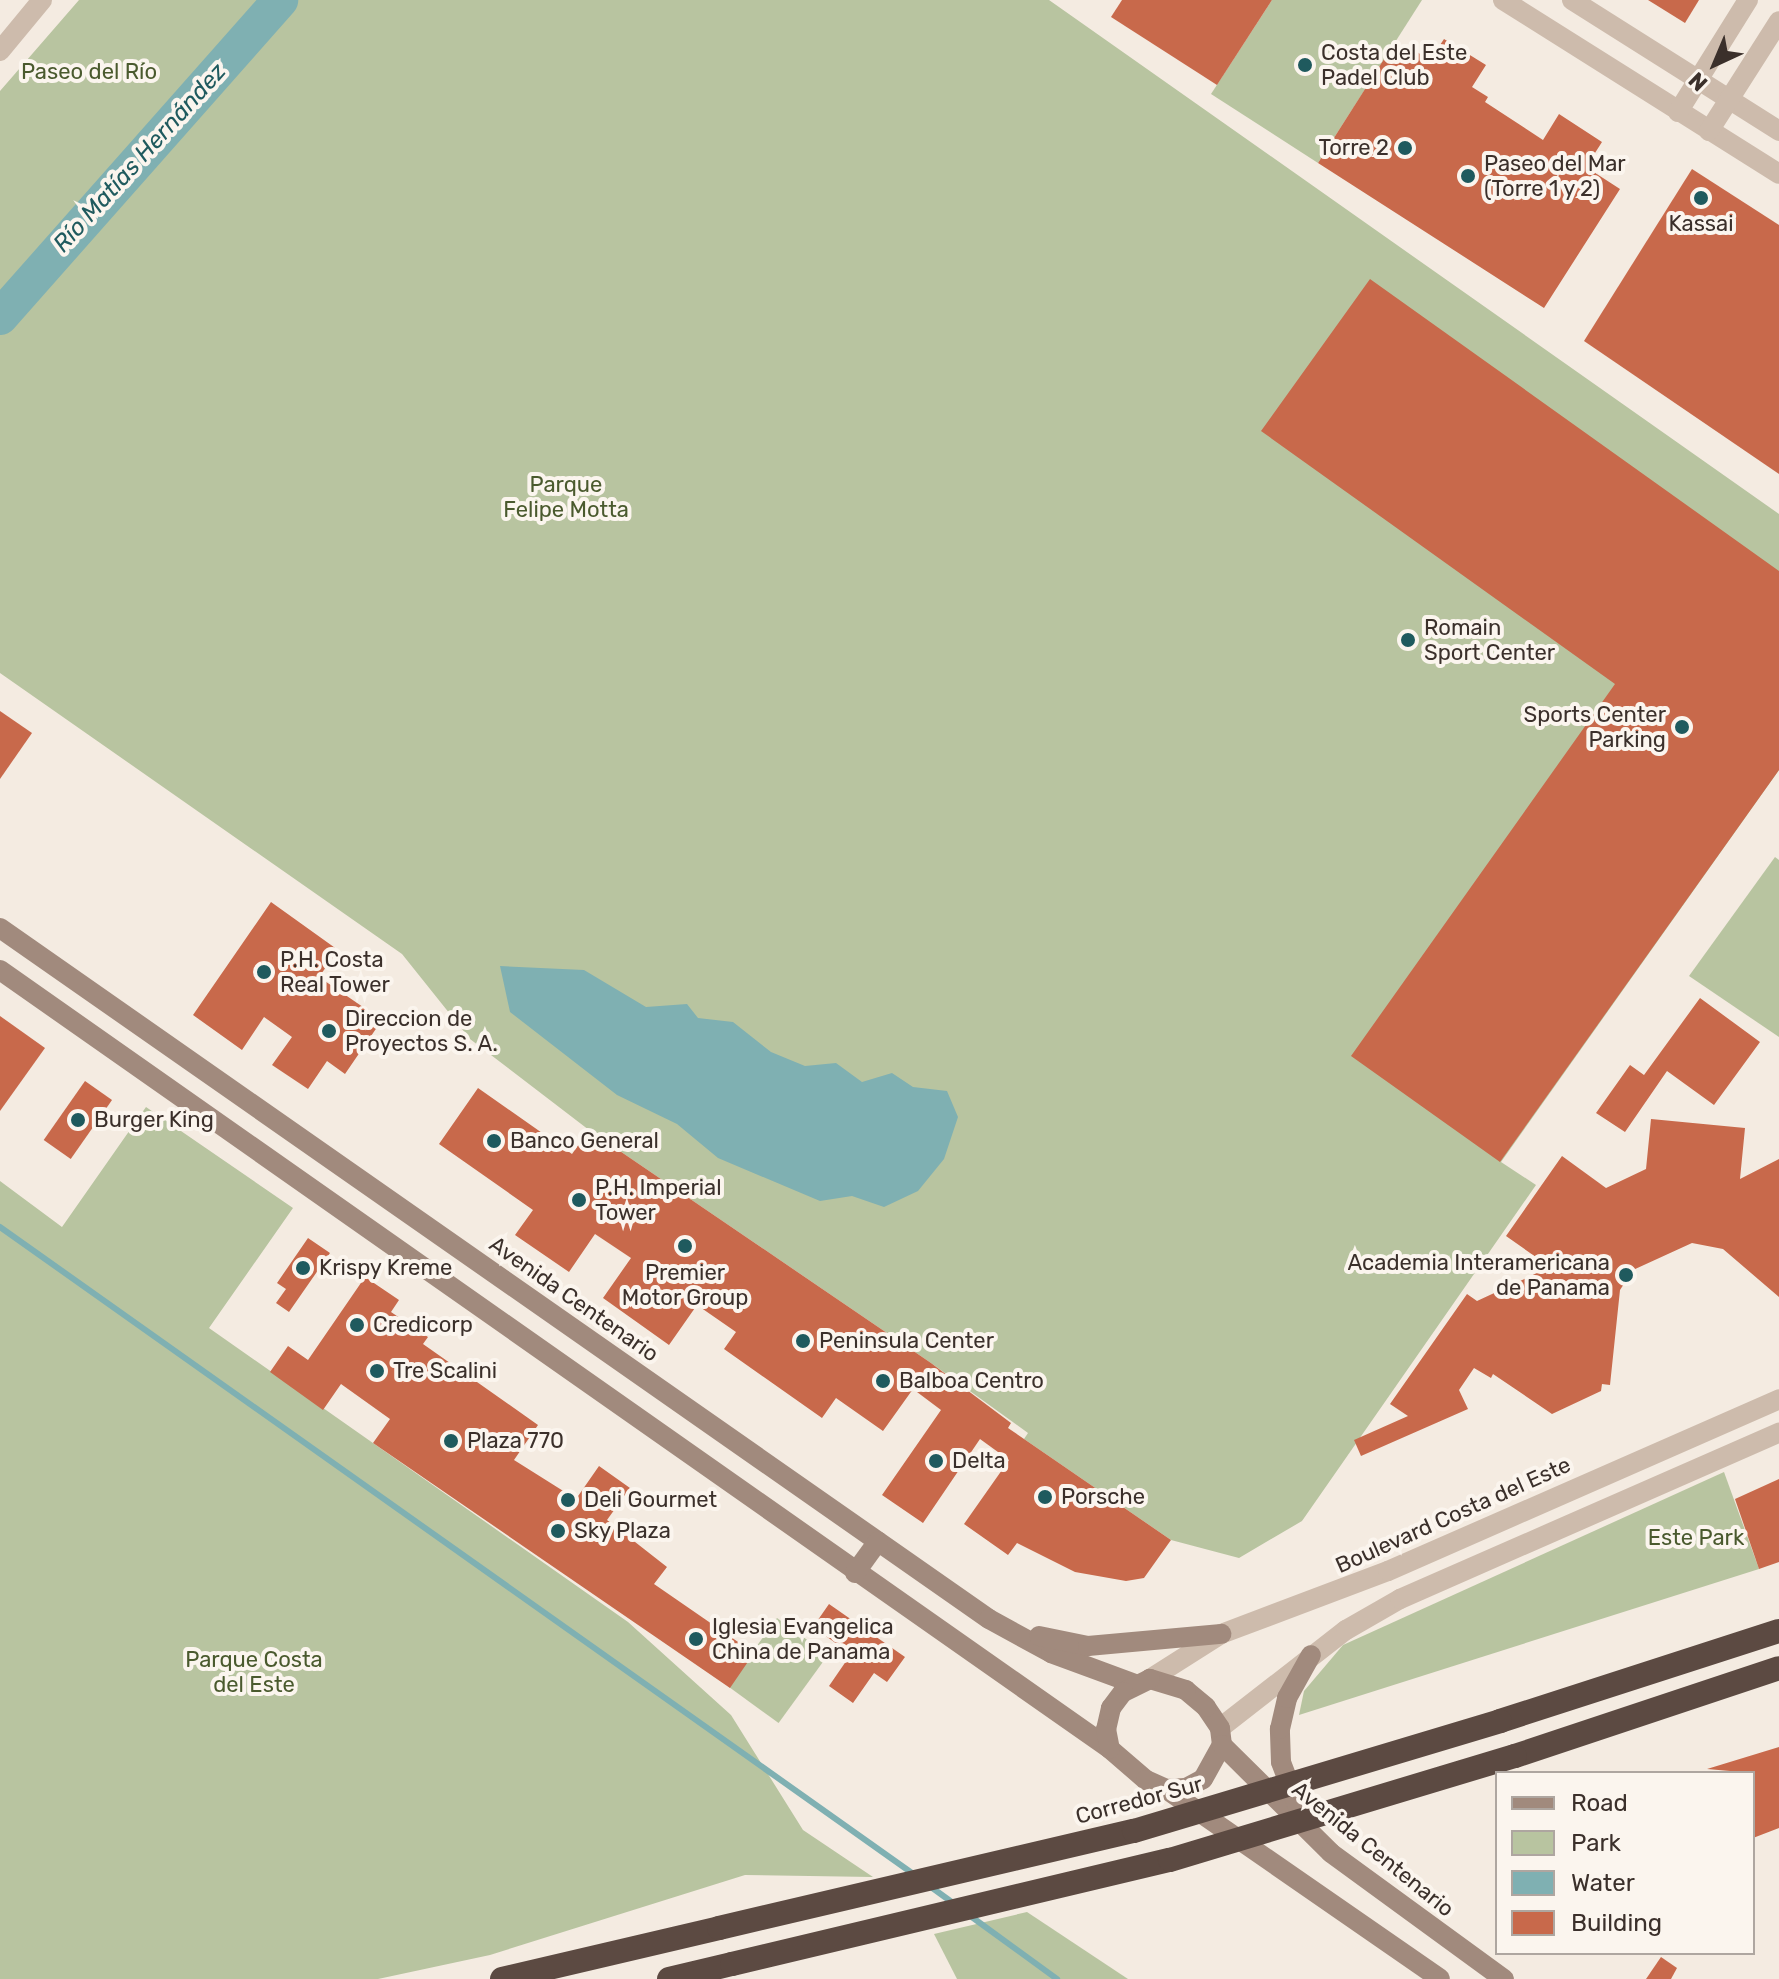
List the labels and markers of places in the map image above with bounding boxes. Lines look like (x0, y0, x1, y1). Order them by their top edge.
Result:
place label: Costa del Este Padel Club (1321, 39, 1467, 90)
marker: Costa del Este Padel Club (1296, 56, 1314, 74)
place label: Torre 2 (1319, 135, 1389, 161)
marker: Torre 2 (1396, 139, 1414, 157)
place label: Paseo del Mar (Torre 1 y 2) (1484, 150, 1626, 202)
marker: Paseo del Mar (Torre 1 y 2) (1459, 167, 1477, 185)
marker: Kassai (1692, 189, 1710, 207)
place label: Kassai (1668, 211, 1734, 237)
place label: Romain Sport Center (1424, 614, 1555, 666)
marker: Romain Sport Center (1399, 631, 1417, 649)
place label: Sports Center Parking (1524, 701, 1666, 752)
marker: Sports Center Parking (1673, 718, 1691, 736)
place label: P.H. Costa Real Tower (280, 946, 390, 998)
marker: P.H. Costa Real Tower (255, 963, 273, 981)
place label: Direccion de Proyectos S. A. (345, 1005, 498, 1056)
marker: Direccion de Proyectos S. A. (320, 1022, 338, 1040)
place label: Burger King (94, 1107, 214, 1133)
marker: Burger King (69, 1111, 87, 1129)
place label: Banco General (510, 1128, 659, 1154)
marker: Banco General (485, 1132, 503, 1150)
place label: P.H. Imperial Tower (595, 1174, 722, 1226)
marker: P.H. Imperial Tower (570, 1191, 588, 1209)
marker: Premier Motor Group (676, 1237, 694, 1255)
place label: Academia Interamericana de Panama (1348, 1249, 1610, 1300)
place label: Krispy Kreme (319, 1255, 453, 1281)
marker: Krispy Kreme (294, 1259, 312, 1277)
place label: Premier Motor Group (621, 1259, 749, 1310)
marker: Academia Interamericana de Panama (1617, 1266, 1635, 1284)
place label: Credicorp (373, 1312, 473, 1338)
marker: Credicorp (348, 1316, 366, 1334)
place label: Peninsula Center (819, 1328, 994, 1354)
marker: Peninsula Center (794, 1332, 812, 1350)
place label: Tre Scalini (393, 1358, 497, 1384)
marker: Tre Scalini (368, 1362, 386, 1380)
place label: Balboa Centro (899, 1368, 1044, 1394)
marker: Balboa Centro (874, 1372, 892, 1390)
place label: Plaza 770 (467, 1428, 564, 1454)
marker: Plaza 770 (442, 1432, 460, 1450)
place label: Delta (952, 1448, 1006, 1474)
marker: Delta (927, 1452, 945, 1470)
place label: Porsche (1061, 1484, 1145, 1510)
place label: Deli Gourmet (584, 1487, 717, 1513)
marker: Porsche (1036, 1488, 1054, 1506)
marker: Deli Gourmet (559, 1491, 577, 1509)
place label: Sky Plaza (574, 1518, 672, 1544)
marker: Sky Plaza (549, 1522, 567, 1540)
place label: Iglesia Evangelica China de Panama (712, 1613, 894, 1664)
marker: Iglesia Evangelica China de Panama (687, 1630, 705, 1648)

